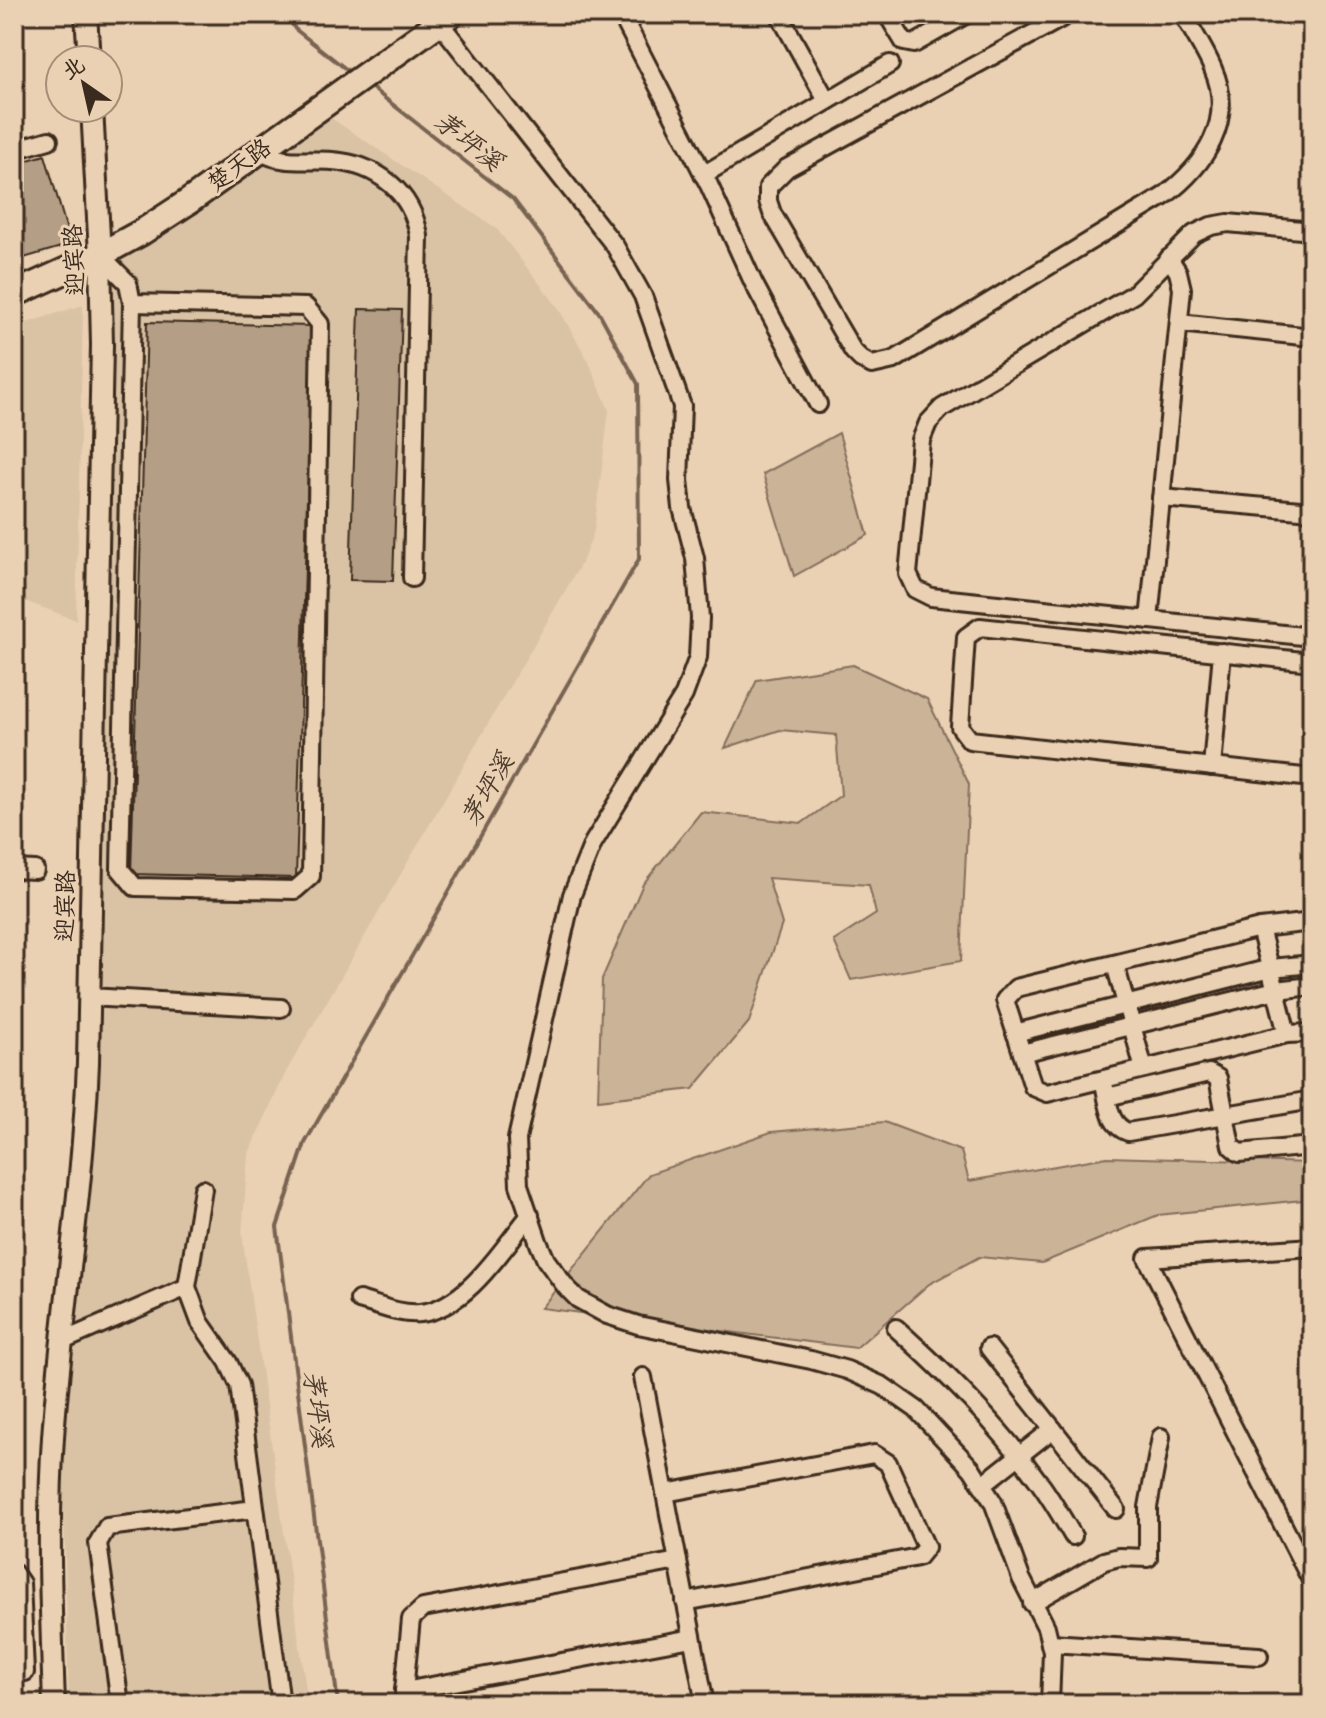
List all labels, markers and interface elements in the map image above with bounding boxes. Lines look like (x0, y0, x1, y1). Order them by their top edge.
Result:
north arrow (44, 44, 124, 124)
text: 北 (57, 51, 90, 85)
water label: 茅坪溪 (428, 106, 510, 179)
street label: 楚天路 (202, 133, 276, 197)
street label: 迎宾路 (58, 223, 90, 297)
water label: 茅坪溪 (455, 746, 521, 831)
street label: 迎宾路 (50, 870, 80, 942)
water label: 茅坪溪 (297, 1369, 337, 1452)

